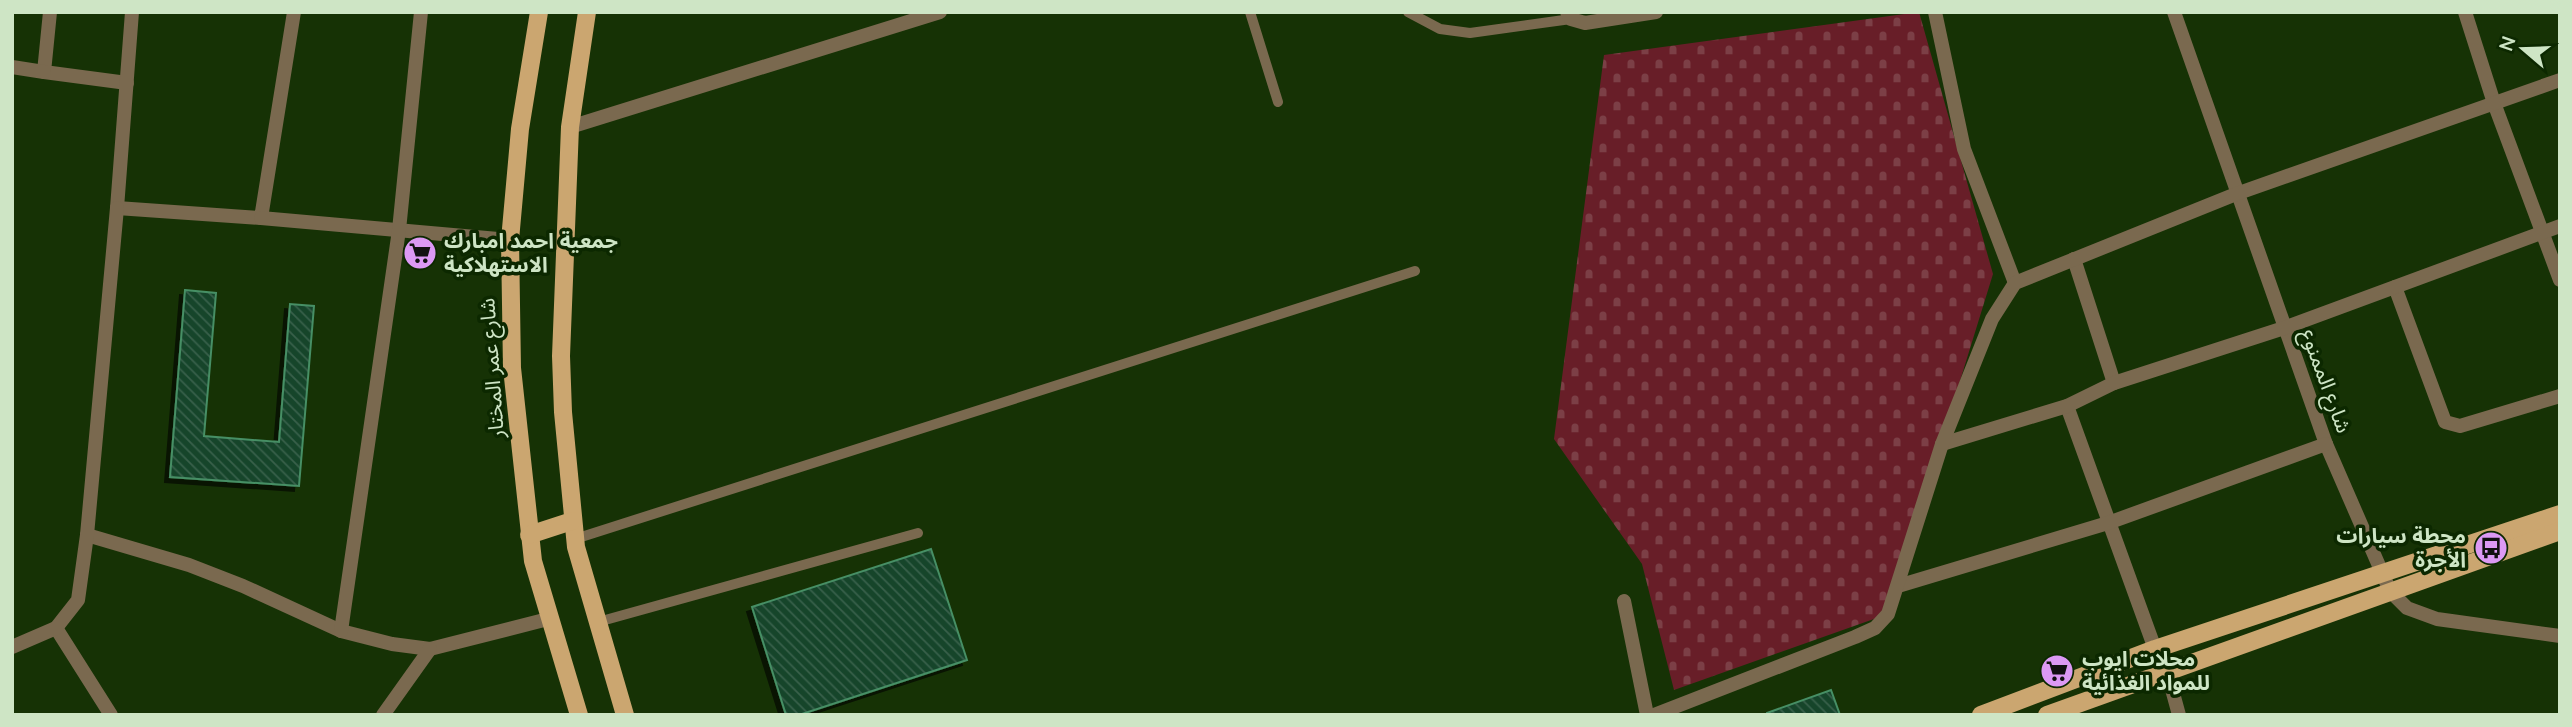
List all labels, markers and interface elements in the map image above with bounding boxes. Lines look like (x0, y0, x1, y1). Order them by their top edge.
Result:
north arrow (2488, 14, 2558, 84)
text: N (2493, 33, 2522, 55)
place label: جمعية احمد امبارك الاستهلاكية (444, 227, 618, 279)
supermarket icon: جمعية احمد امبارك الاستهلاكية (401, 234, 439, 272)
street label: شارع عمر المختار (473, 297, 512, 440)
street label: شارع الممنوع (2293, 325, 2358, 437)
place label: محطة سيارات الأجرة (2336, 522, 2466, 574)
bus stop icon: محطة سيارات الأجرة (2472, 529, 2510, 567)
place label: محلات ايوب للمواد الغذائية (2082, 645, 2210, 697)
supermarket icon: محلات ايوب للمواد الغذائية (2038, 652, 2076, 690)

